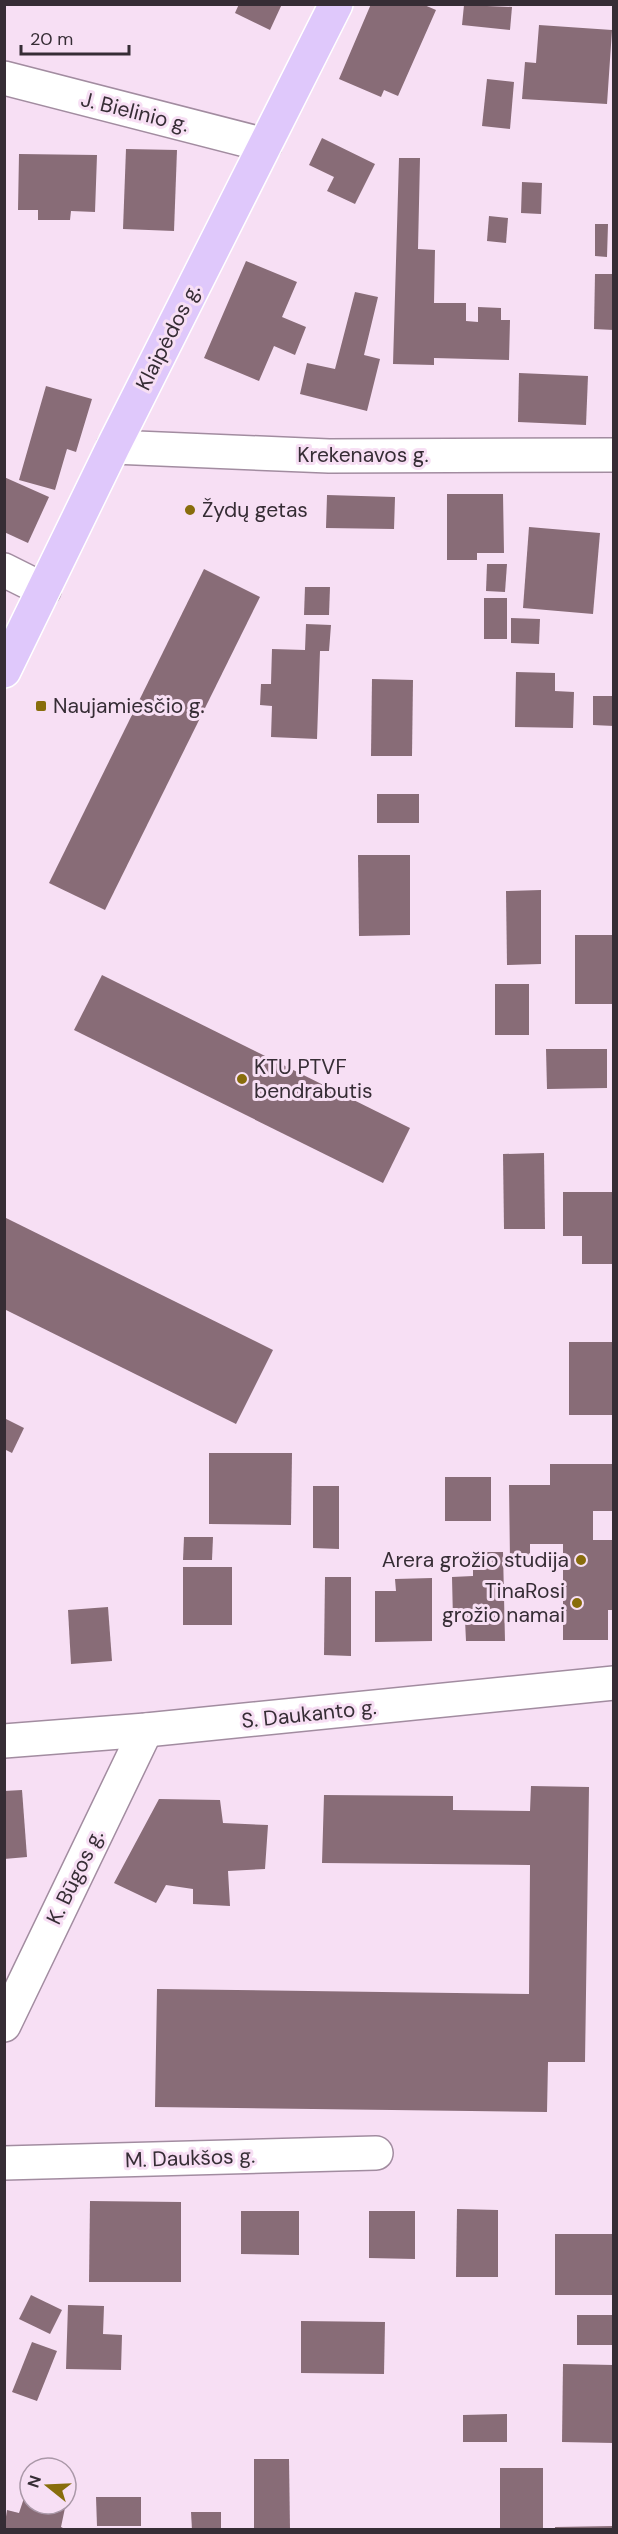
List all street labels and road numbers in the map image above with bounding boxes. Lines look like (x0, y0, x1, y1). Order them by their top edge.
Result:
street label: J. Bielinio g. (78, 85, 192, 139)
street label: Klaipėdos g. (129, 279, 207, 395)
street label: Krekenavos g. (297, 441, 429, 469)
street label: S. Daukanto g. (240, 1693, 378, 1735)
street label: K. Būgos g. (40, 1825, 110, 1929)
street label: M. Daukšos g. (124, 2142, 256, 2174)

